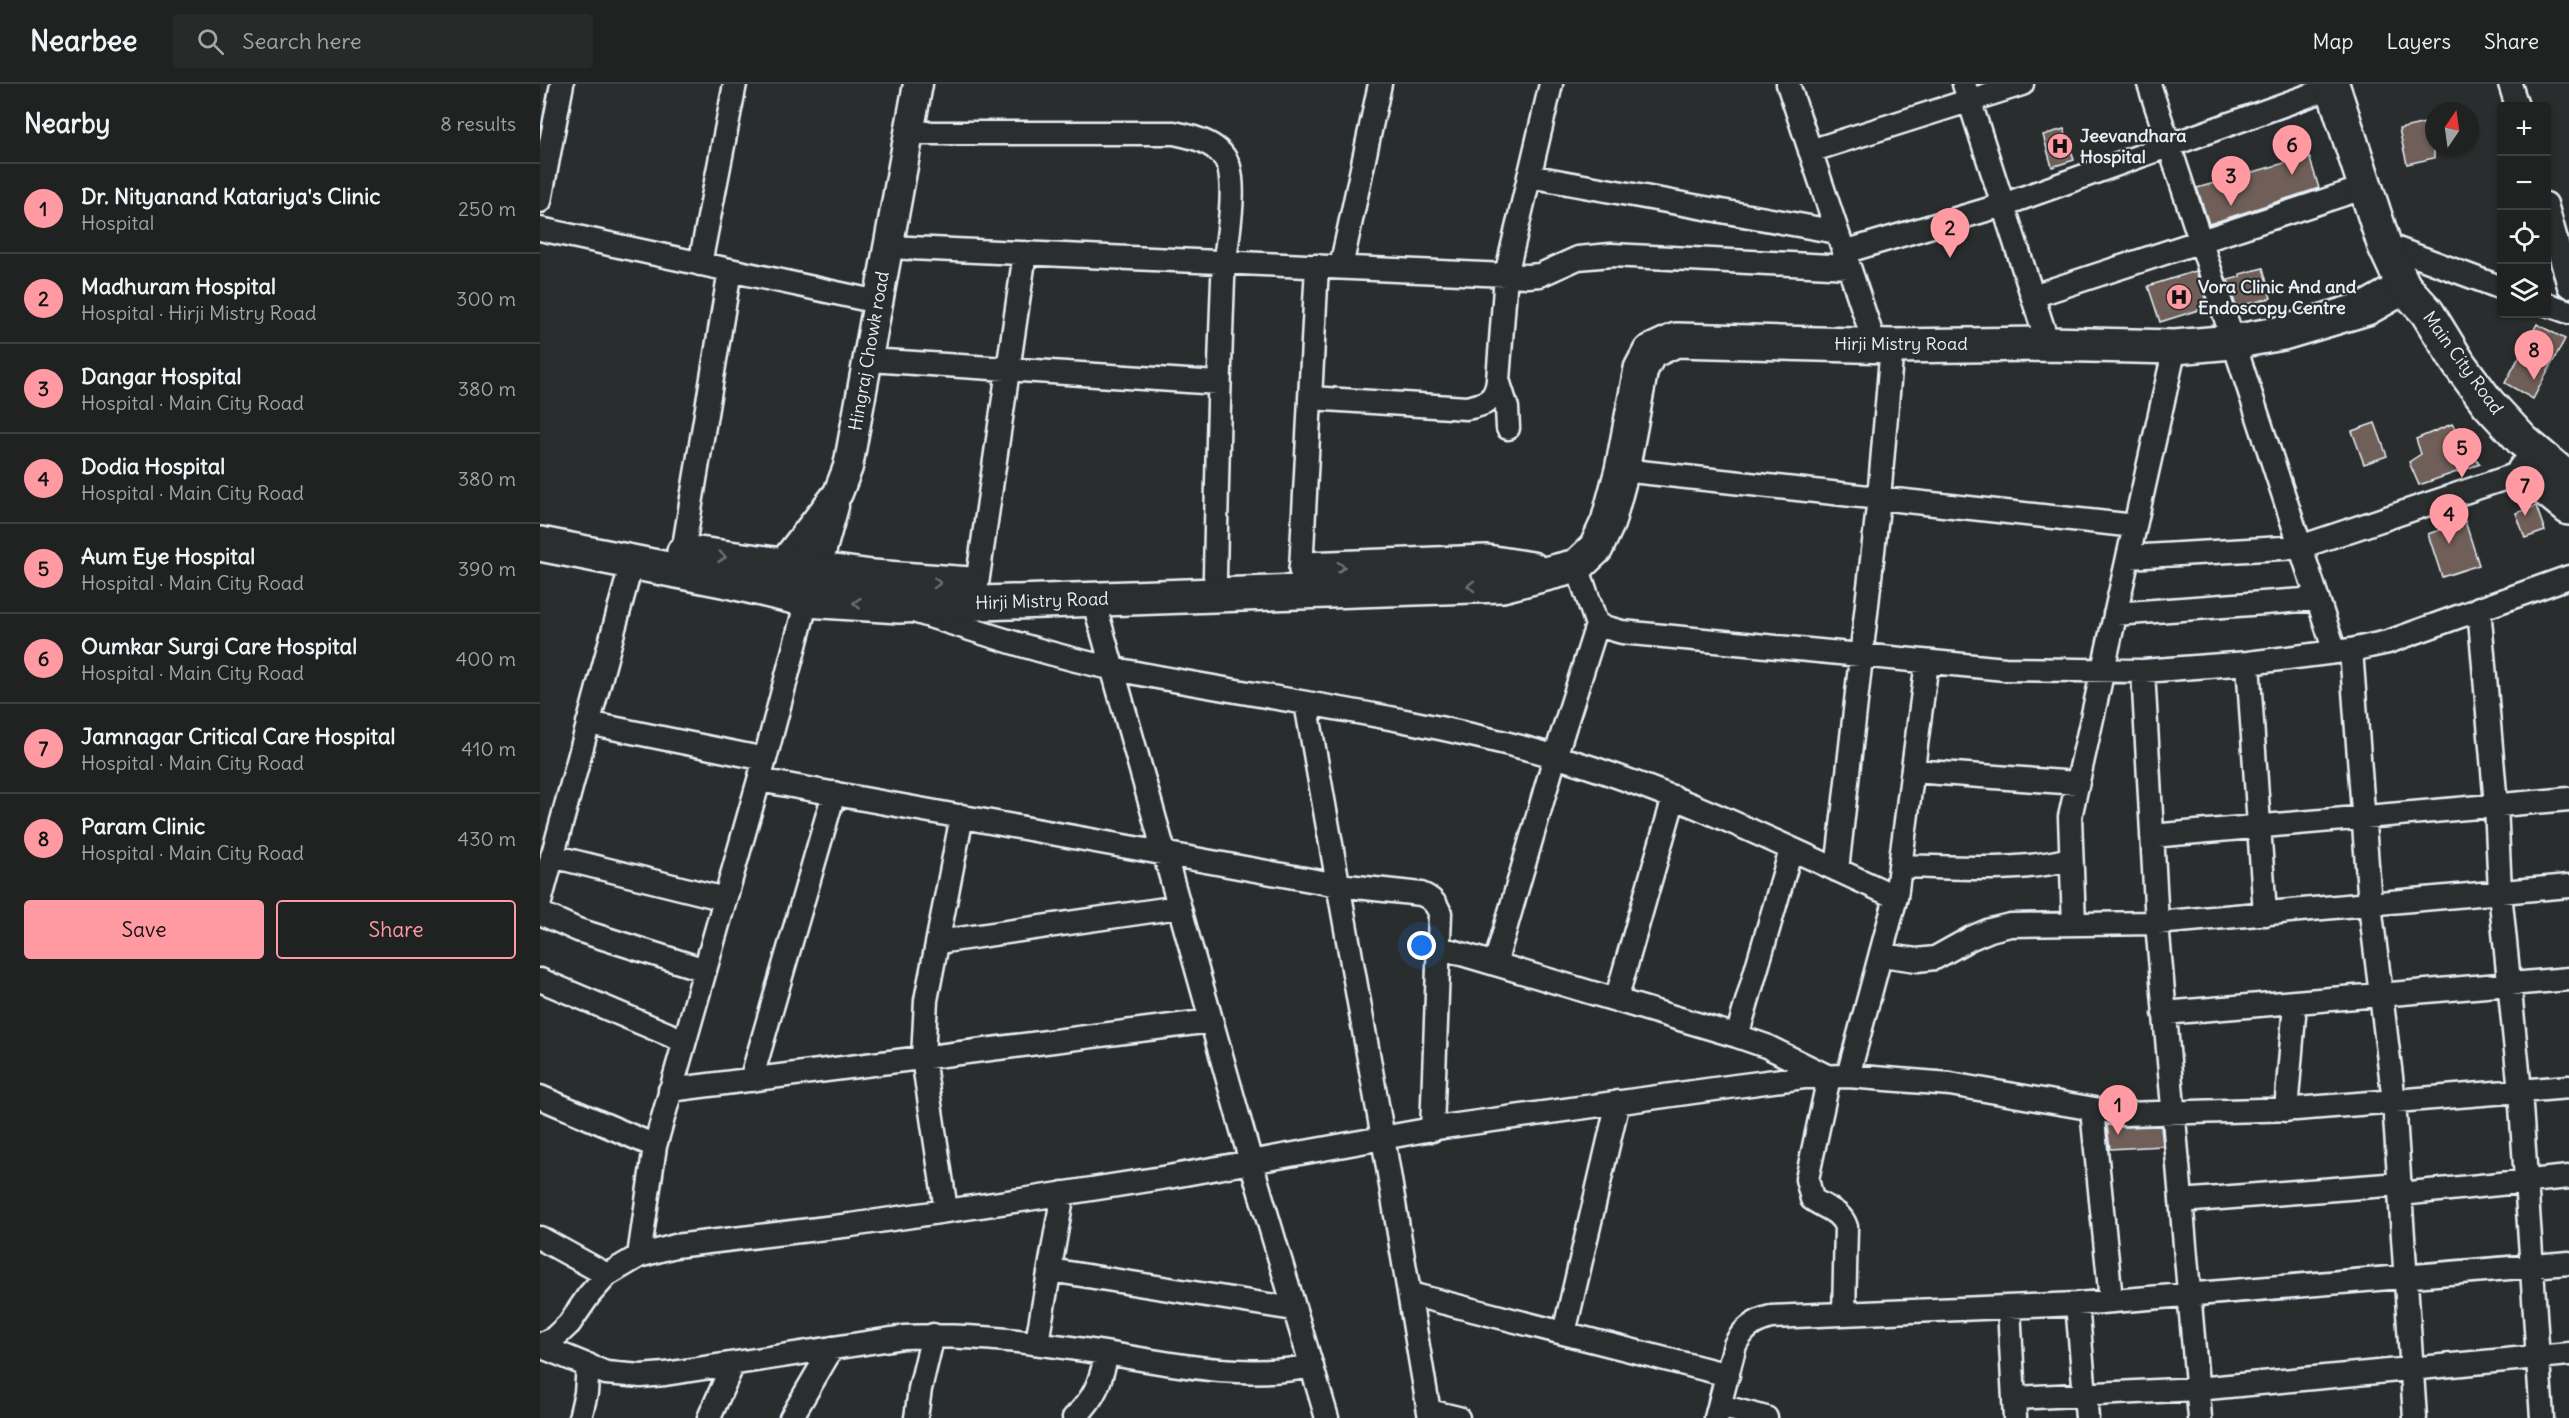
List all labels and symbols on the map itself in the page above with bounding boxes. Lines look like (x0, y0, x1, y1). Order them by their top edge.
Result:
north arrow (2425, 102, 2479, 156)
place label: Jeevandhara Hospital (2080, 124, 2187, 168)
pin: 6 (2272, 126, 2312, 175)
hospital icon: Jeevandhara Hospital (2045, 131, 2075, 161)
pin: 3 (2212, 156, 2250, 206)
pin: 2 (1930, 208, 1970, 258)
street label: Hingraj Chowk road (843, 269, 894, 432)
place label: Vora Clinic And and Endoscopy Centre (2198, 275, 2357, 319)
hospital icon: Vora Clinic And and Endoscopy Centre (2164, 282, 2194, 312)
street label: Main City Road (2418, 307, 2509, 419)
pin: 8 (2514, 330, 2554, 380)
street label: Hirji Mistry Road (1834, 332, 1968, 355)
pin: 5 (2442, 428, 2482, 478)
pin: 7 (2506, 466, 2544, 516)
pin: 4 (2430, 494, 2468, 544)
one-way arrow (718, 550, 727, 563)
one-way arrow (1337, 561, 1346, 574)
one-way arrow (932, 576, 941, 589)
one-way arrow (1467, 580, 1476, 592)
street label: Hirji Mistry Road (975, 587, 1110, 614)
one-way arrow (852, 597, 861, 610)
your location (1407, 931, 1436, 960)
pin: 1 (2098, 1086, 2138, 1135)

